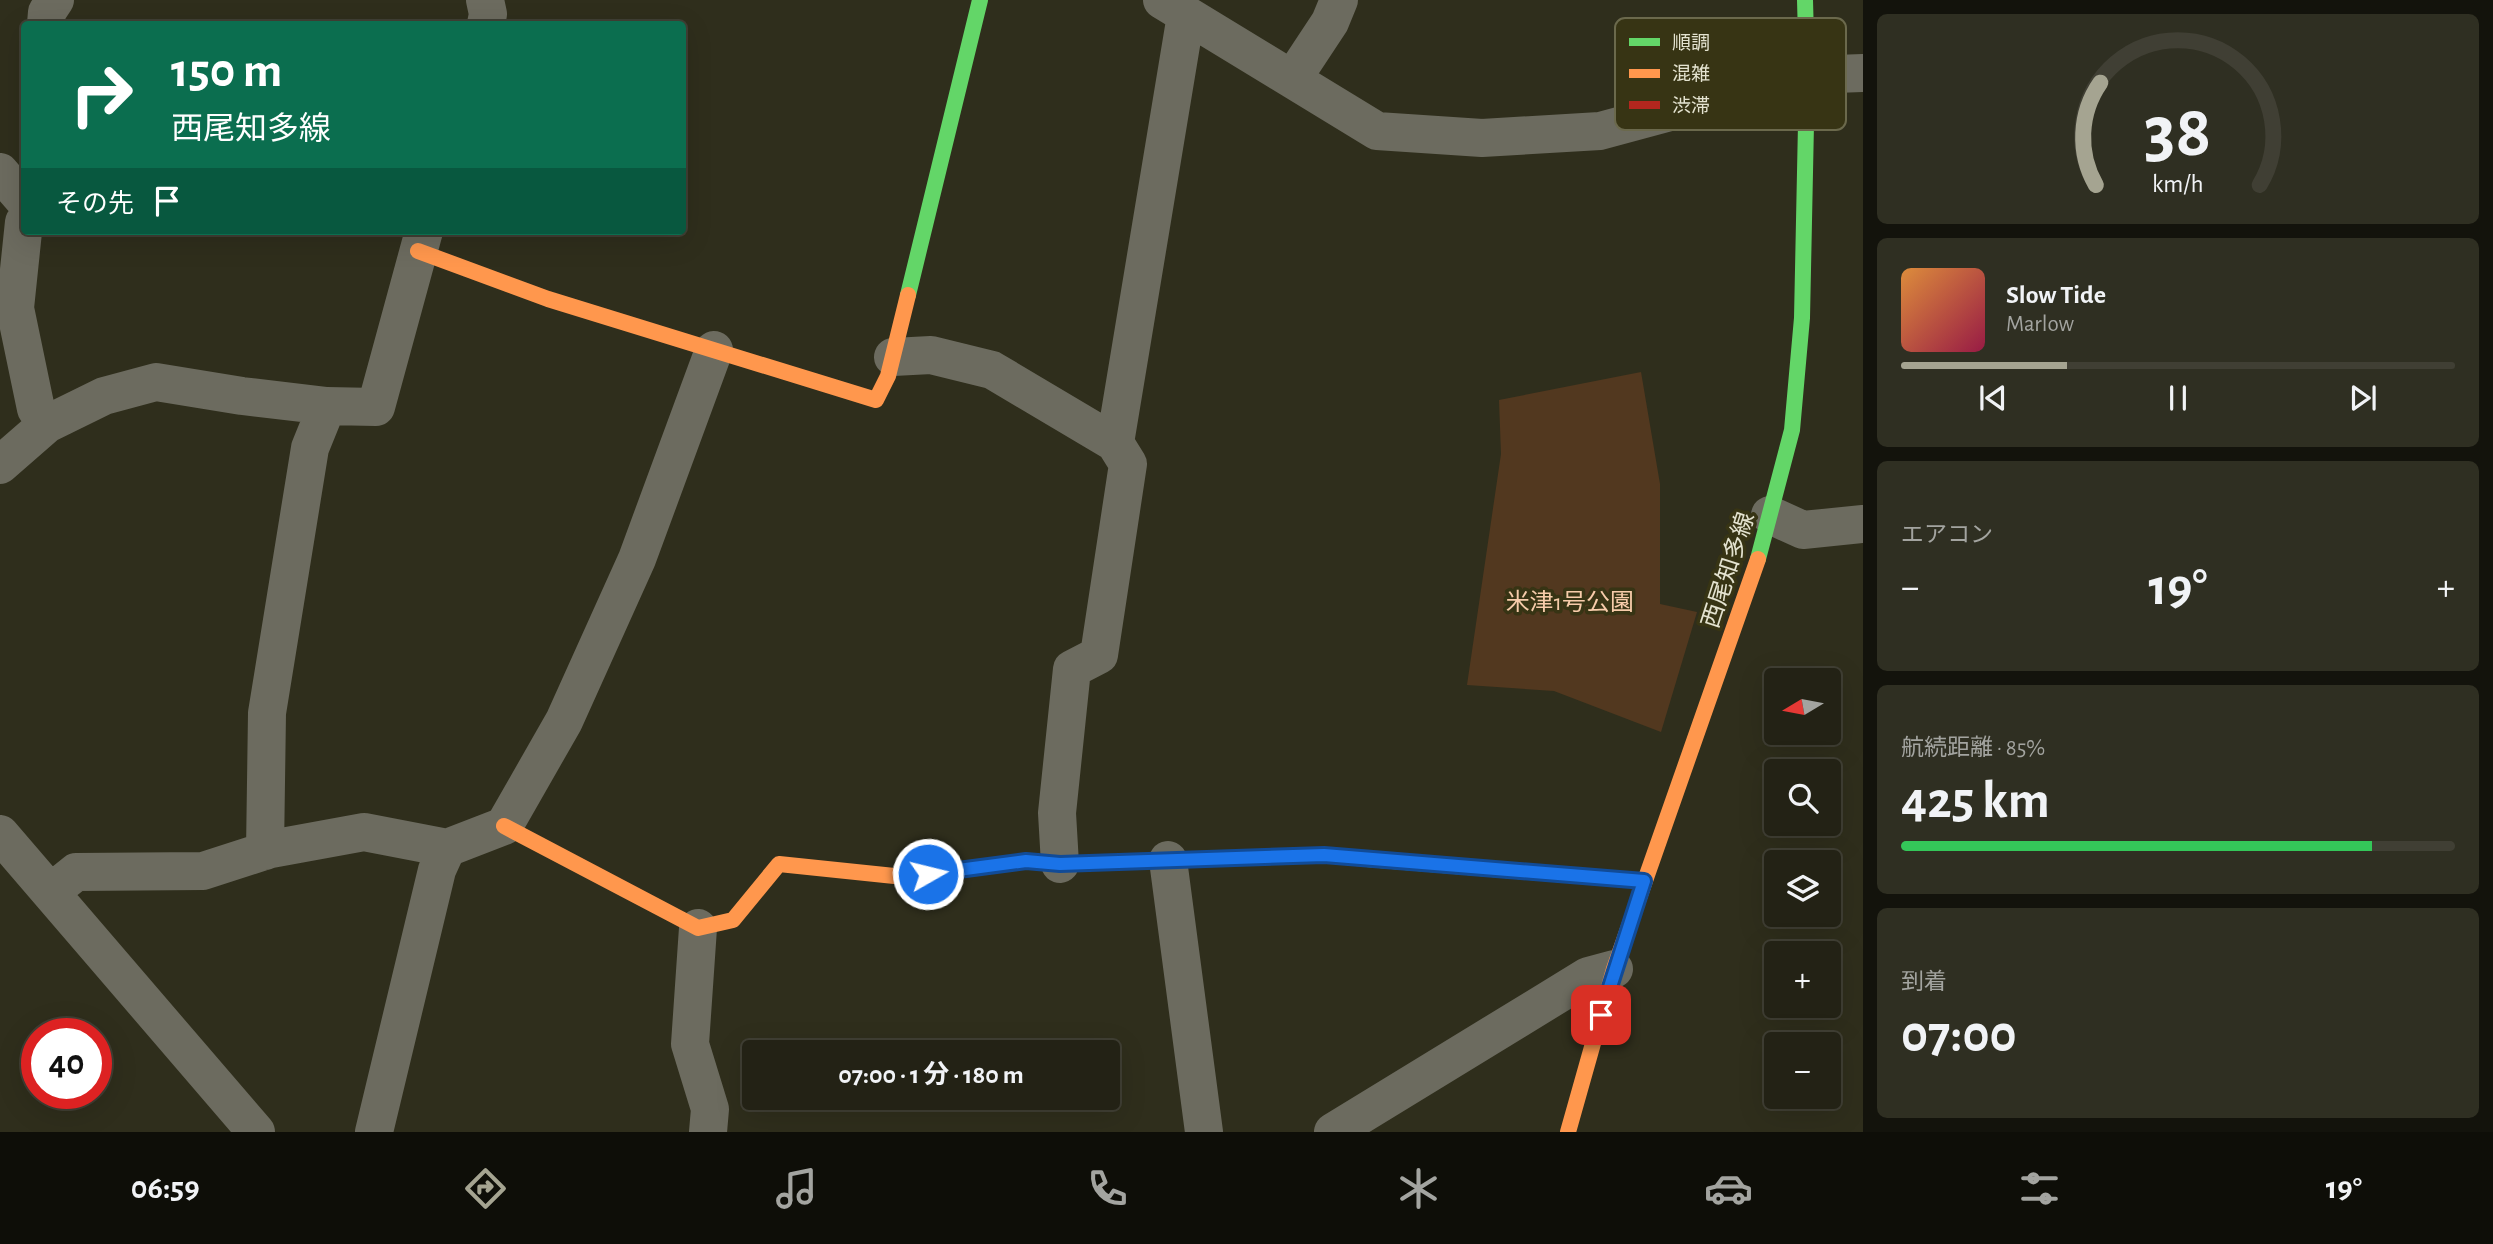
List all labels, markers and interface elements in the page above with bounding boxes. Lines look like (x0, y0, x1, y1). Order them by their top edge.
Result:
legend (1615, 18, 1846, 130)
text: 順調 (1672, 33, 1710, 53)
text: 150 m (171, 47, 282, 96)
icon: right (56, 49, 147, 140)
text: 混雑 (1672, 63, 1710, 84)
text: 渋滞 (1672, 95, 1710, 116)
text: 38 (2144, 97, 2212, 170)
text: 西尾知多線 (171, 113, 331, 145)
text: km/h (2152, 172, 2204, 197)
icon: arrive (148, 182, 186, 220)
text: その先 (56, 191, 134, 217)
text: Slow Tide (2006, 282, 2106, 308)
text: Marlow (2006, 313, 2074, 336)
icon: previous (1974, 379, 2012, 417)
icon: pause (2159, 379, 2197, 417)
icon: next (2344, 379, 2382, 417)
street label: 西尾知多線 (1697, 509, 1759, 631)
text: エアコン (1901, 524, 1993, 547)
text: 19° (2148, 562, 2208, 614)
text: − (1901, 569, 1919, 607)
text: + (2437, 569, 2455, 607)
park label: 米津1号公園 (1506, 589, 1634, 615)
north arrow (1764, 668, 1841, 746)
map controls (1764, 668, 1841, 1109)
text: 航続距離 · 85% (1901, 737, 2045, 760)
button: search (1764, 759, 1841, 836)
text: 425 km (1901, 775, 2050, 827)
position arrow (891, 837, 965, 911)
button: layers (1764, 850, 1841, 927)
button: + (1764, 941, 1841, 1018)
text: 到着 (1901, 971, 1947, 994)
pin (1571, 985, 1631, 1045)
icon: arrive (1582, 996, 1620, 1034)
text: 07:00 (1901, 1009, 2017, 1061)
speed limit sign: 40 (21, 1018, 112, 1109)
button: − (1764, 1032, 1841, 1109)
text: 07:00 · 1 分 · 180 m (838, 1062, 1024, 1088)
icon: directions (461, 1164, 510, 1213)
icon: music (772, 1164, 821, 1213)
icon: phone (1083, 1164, 1132, 1213)
icon: climate (1394, 1164, 1443, 1213)
icon: car (1704, 1164, 1753, 1213)
icon: filters (2015, 1164, 2064, 1213)
text: 06:59 (131, 1172, 200, 1204)
text: 19° (2326, 1172, 2362, 1204)

